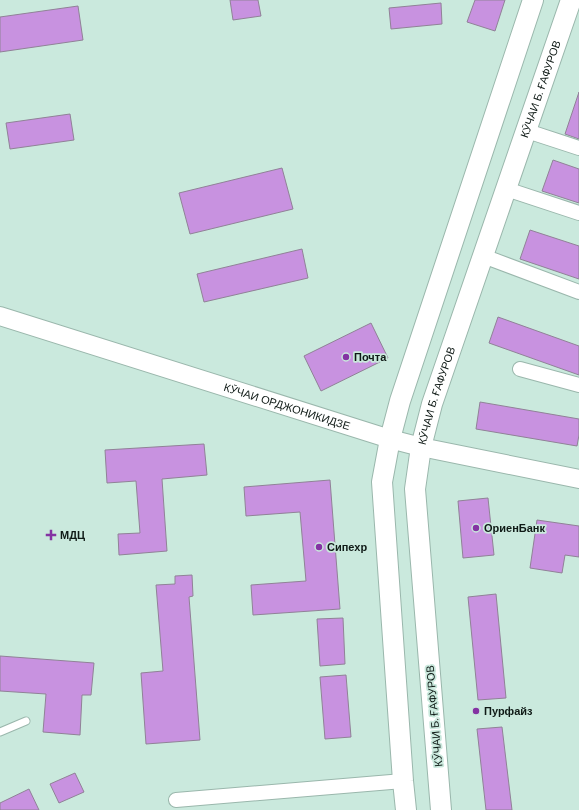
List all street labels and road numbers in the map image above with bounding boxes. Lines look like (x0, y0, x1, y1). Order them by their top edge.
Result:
street label: КӮЧАИ Б. ҒАФУРОВ (517, 38, 564, 140)
street label: КӮЧАИ Б. ҒАФУРОВ (415, 345, 458, 446)
street label: КӮЧАИ ОРДЖОНИКИДЗЕ (222, 380, 352, 433)
street label: КӮЧАИ Б. ҒАФУРОВ (423, 665, 445, 767)

